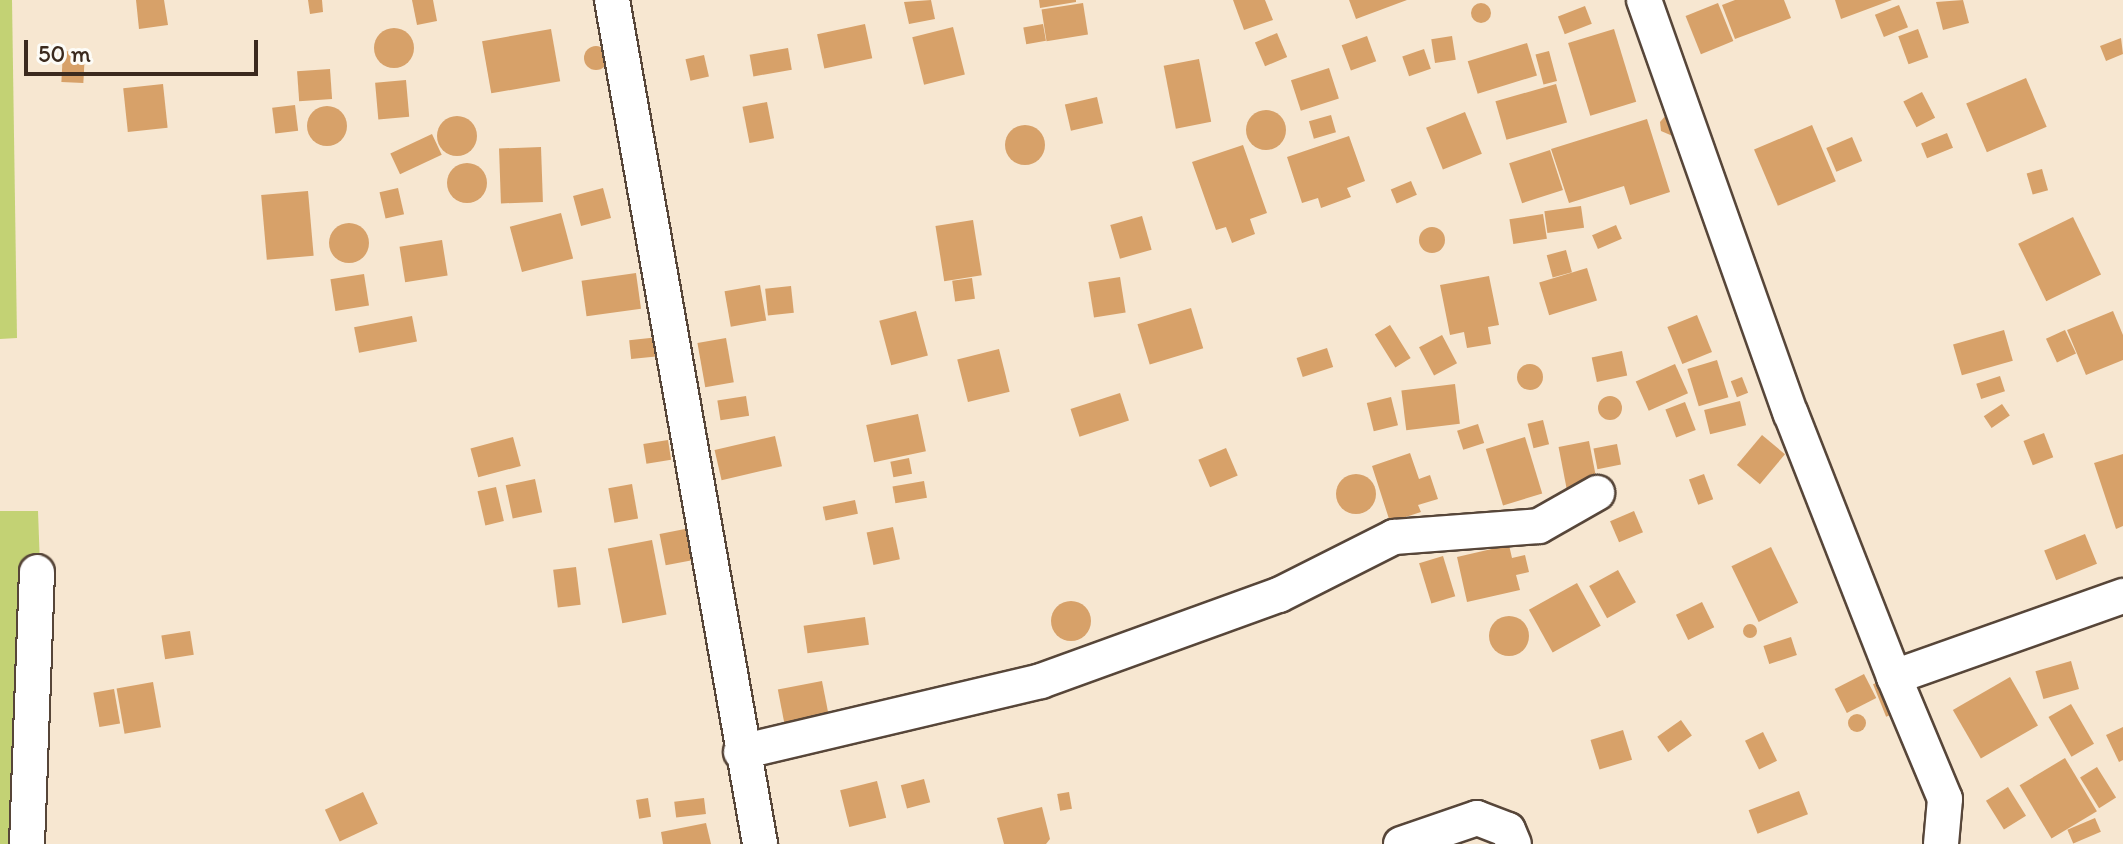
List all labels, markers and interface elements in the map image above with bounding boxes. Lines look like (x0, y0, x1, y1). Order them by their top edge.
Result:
scale bar (28, 24, 262, 74)
text: 50 m (38, 39, 91, 68)

